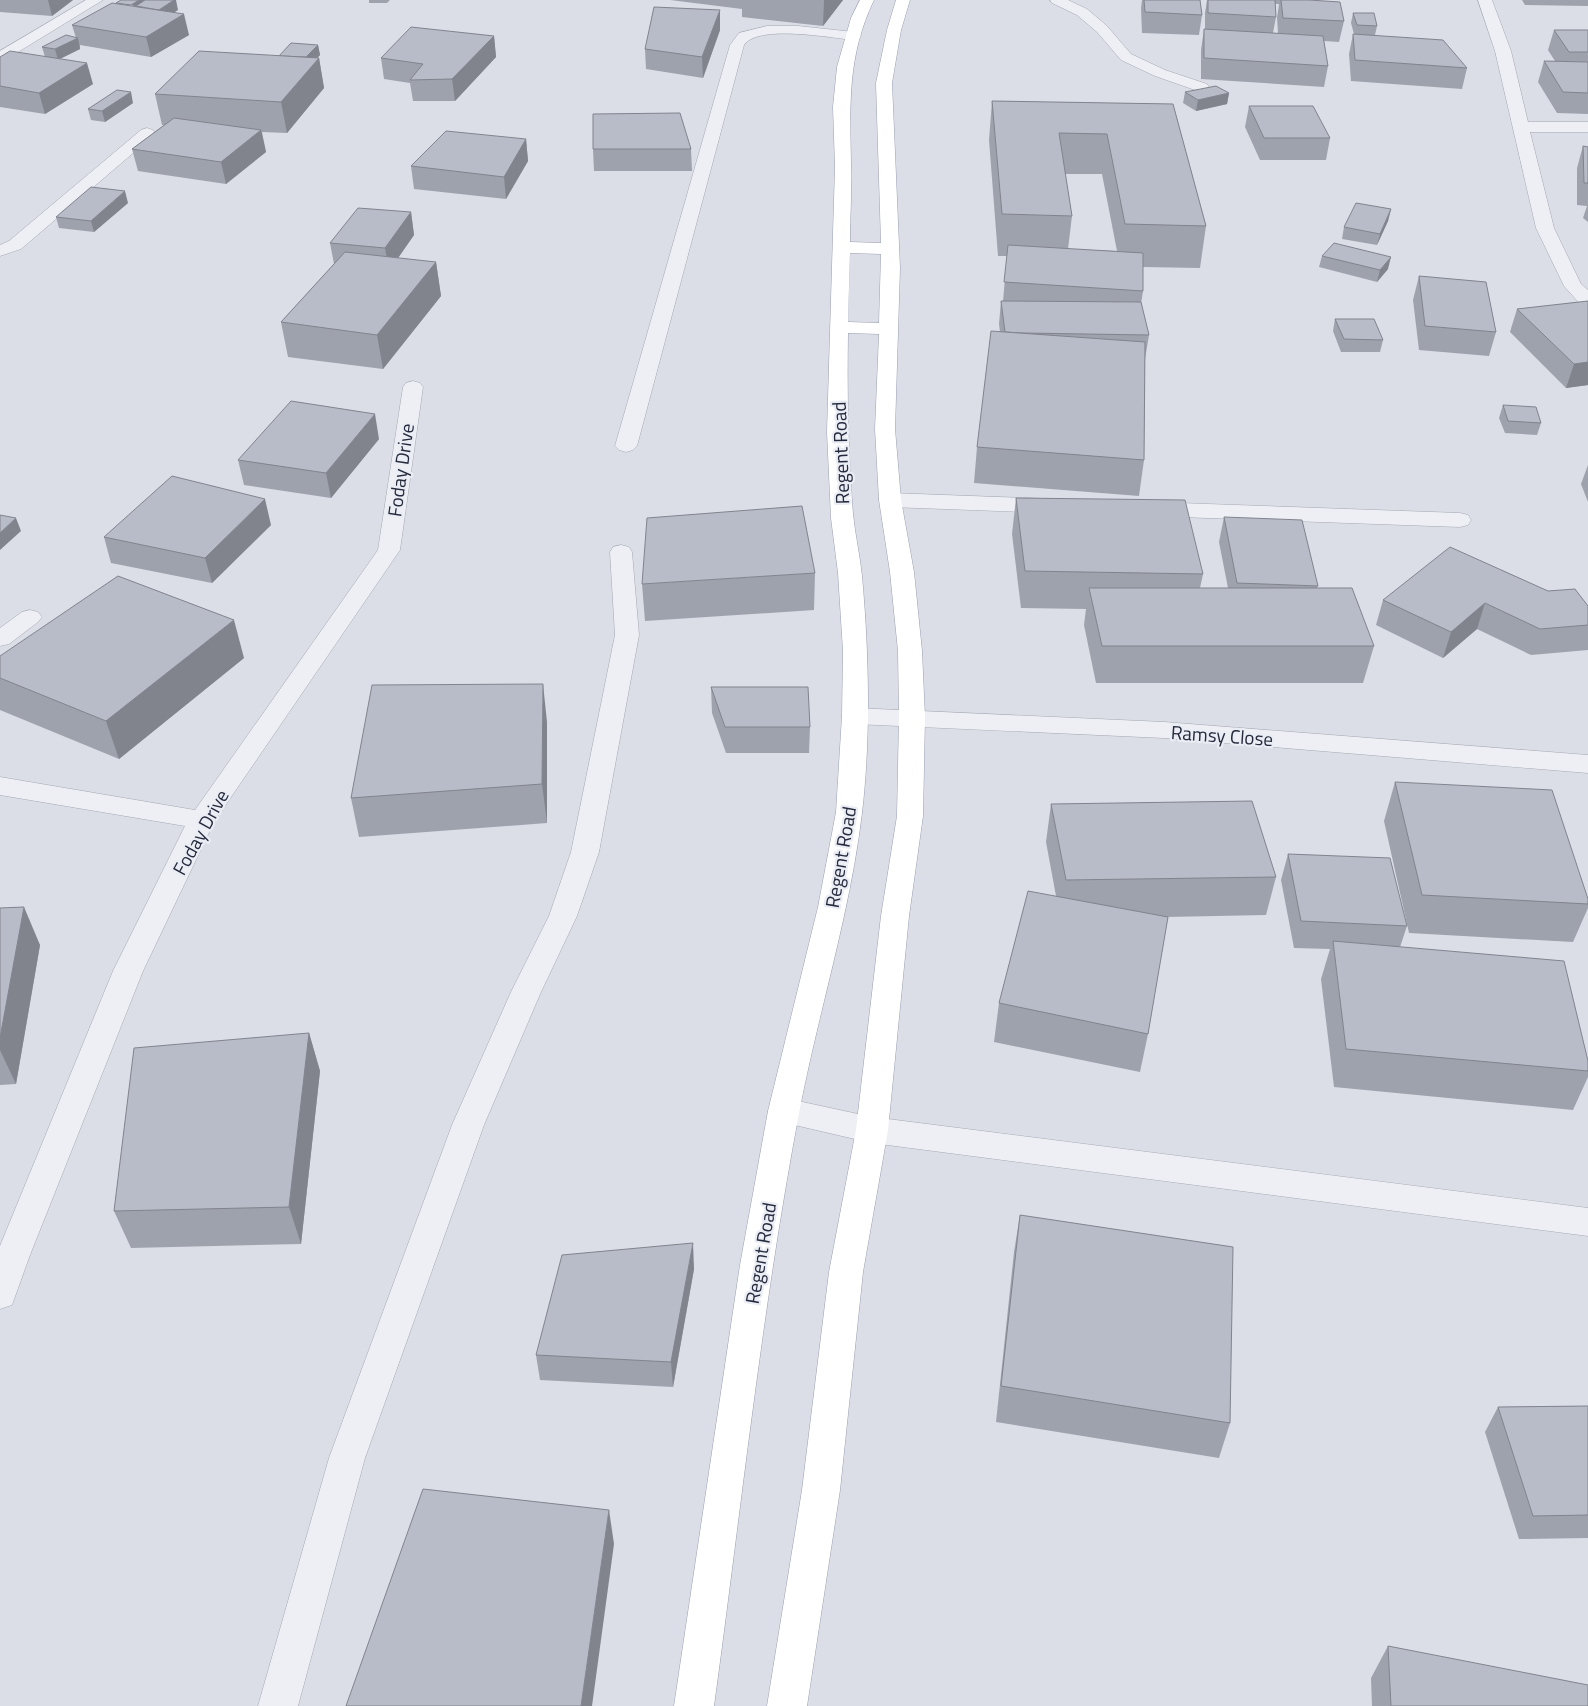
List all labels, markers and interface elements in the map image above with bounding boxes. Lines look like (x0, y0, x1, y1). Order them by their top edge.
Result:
street label: Regent Road (824, 401, 856, 505)
street label: Foday Drive (379, 421, 421, 519)
street label: Ramsy Close (1170, 717, 1274, 753)
street label: Foday Drive (165, 784, 235, 880)
street label: Regent Road (817, 804, 863, 910)
street label: Regent Road (737, 1200, 783, 1306)

